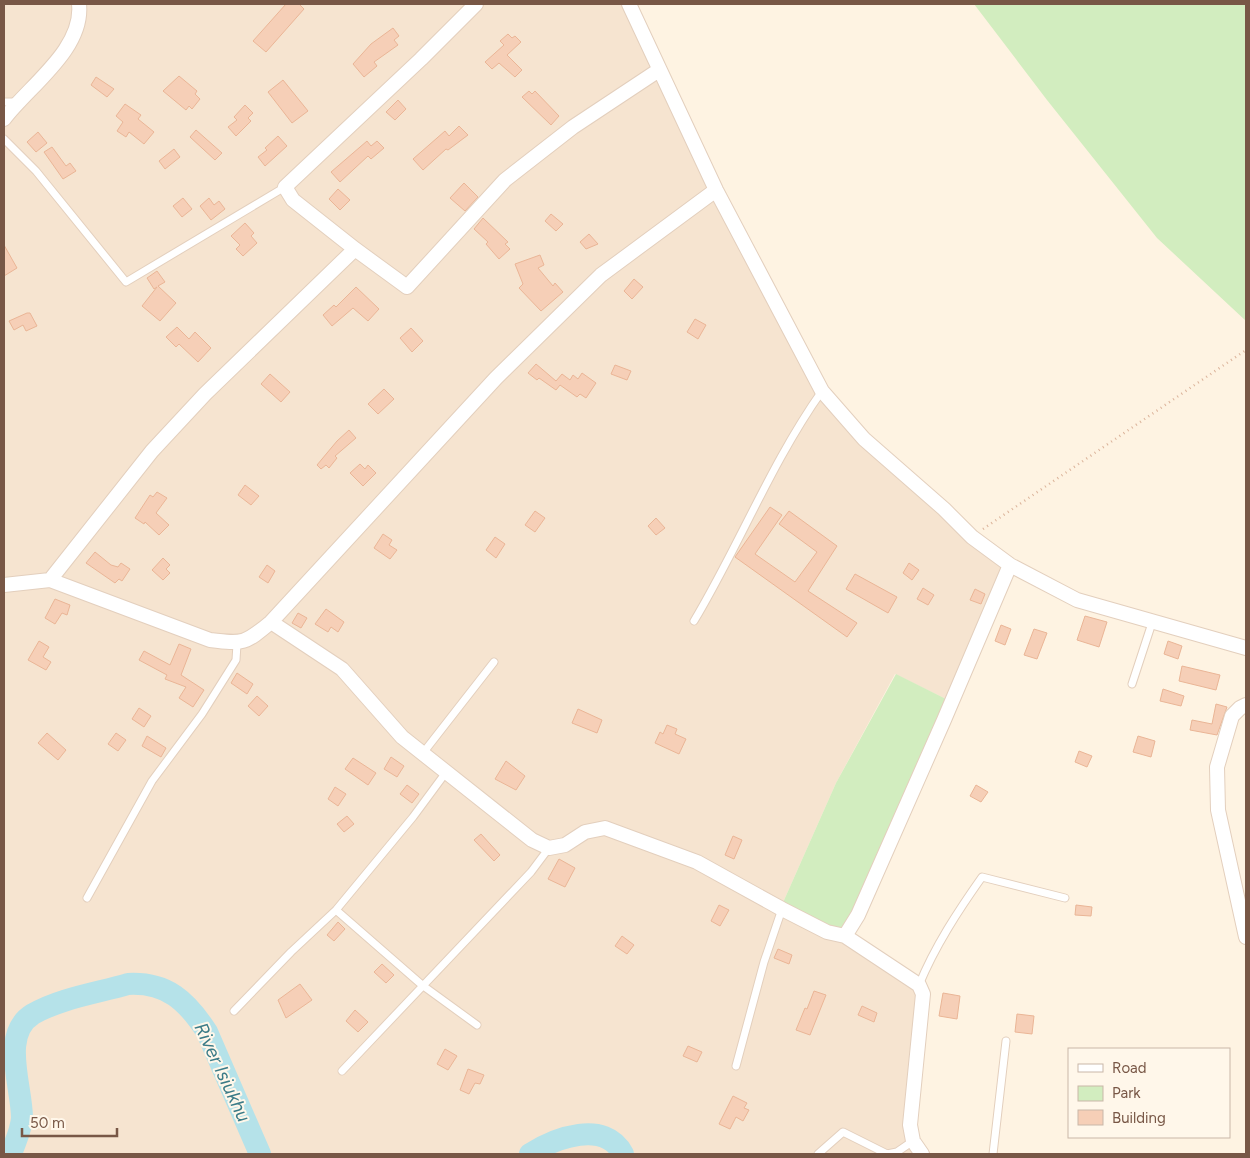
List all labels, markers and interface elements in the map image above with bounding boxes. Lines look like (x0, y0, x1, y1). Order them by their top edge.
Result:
water label: River Isiukhu (189, 1019, 256, 1126)
legend (1068, 1048, 1230, 1138)
text: Road (1112, 1059, 1147, 1077)
text: Park (1112, 1084, 1141, 1102)
scale bar (22, 1106, 118, 1138)
text: Building (1112, 1109, 1166, 1127)
text: 50 m (30, 1114, 65, 1132)

